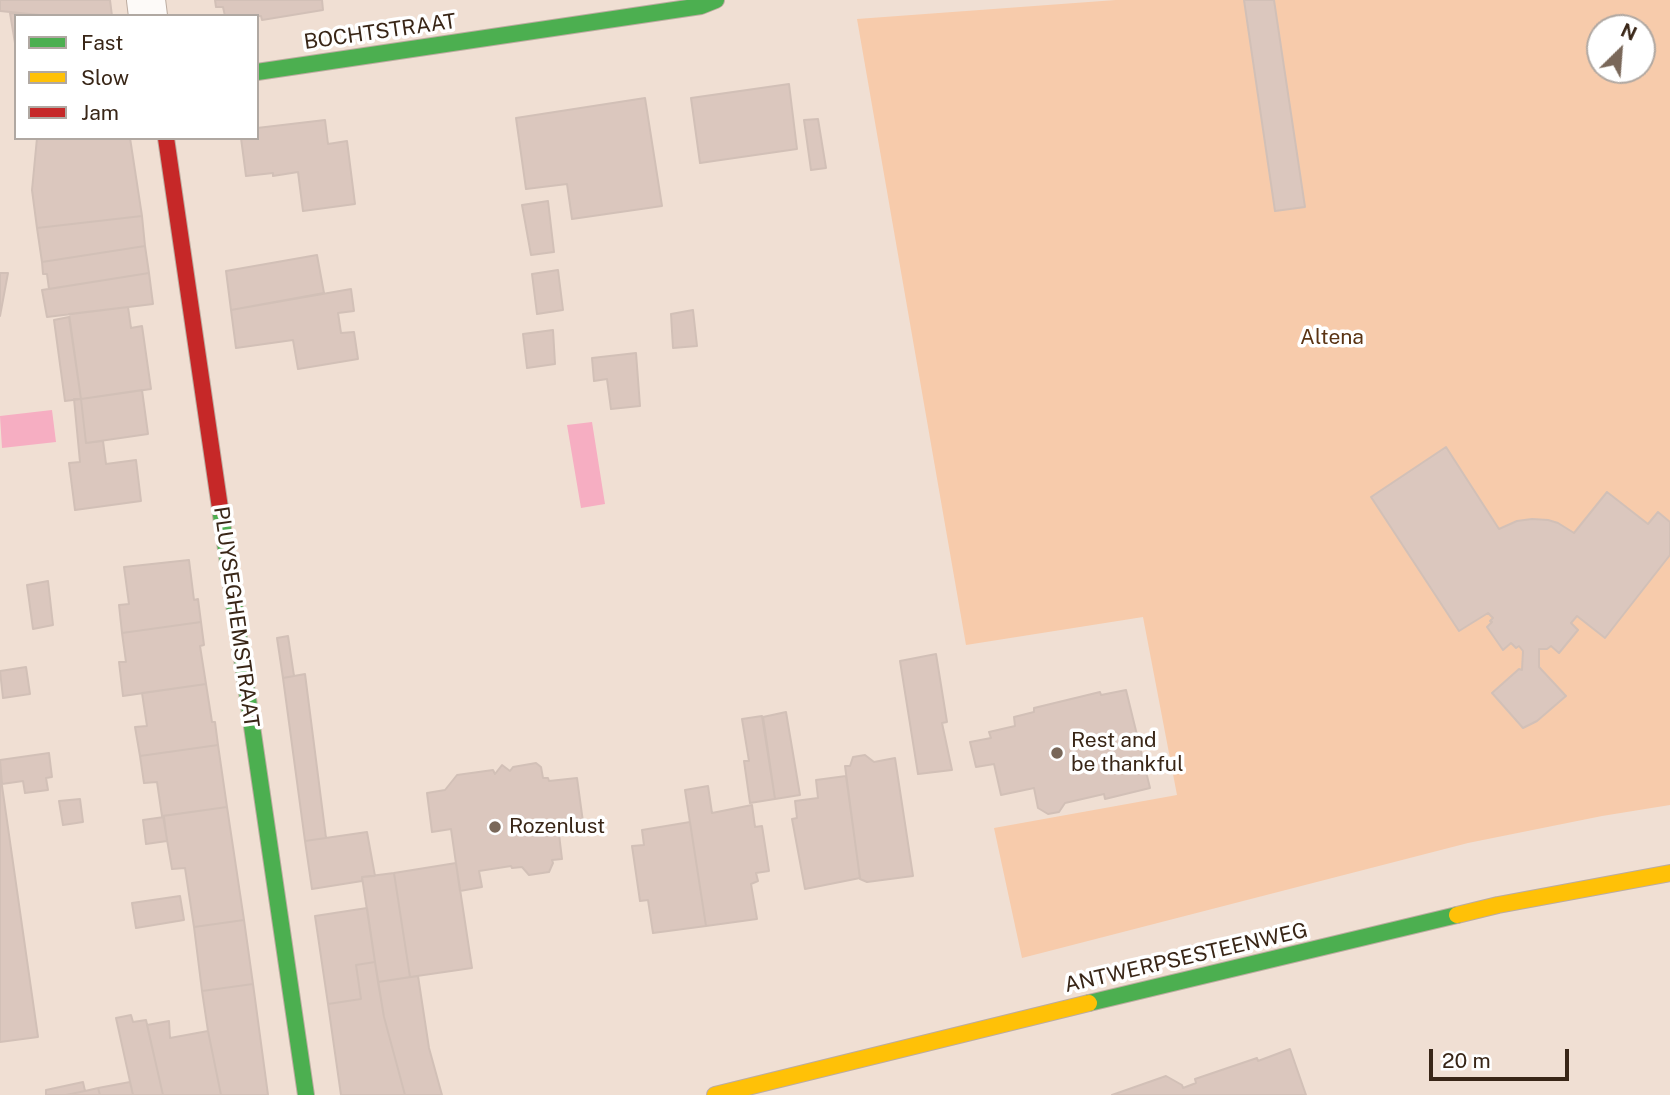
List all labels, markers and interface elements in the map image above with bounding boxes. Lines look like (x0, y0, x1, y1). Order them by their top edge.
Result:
street label: BOCHTSTRAAT (302, 9, 458, 55)
legend (14, 14, 259, 140)
north arrow (1586, 14, 1656, 84)
text: N (1618, 19, 1640, 45)
text: Fast (81, 30, 123, 55)
text: Slow (81, 65, 129, 90)
text: Jam (81, 100, 119, 125)
park label: Altena (1300, 325, 1364, 351)
street label: PLUYSEGHEMSTRAAT (208, 505, 264, 729)
place label: Rest and be thankful (1071, 728, 1184, 778)
marker: Rest and be thankful (1049, 745, 1065, 761)
place label: Rozenlust (509, 814, 605, 840)
marker: Rozenlust (487, 819, 503, 835)
street label: ANTWERPSESTEENWEG (1062, 918, 1310, 998)
scale bar (1432, 1036, 1572, 1080)
text: 20 m (1442, 1048, 1491, 1073)

